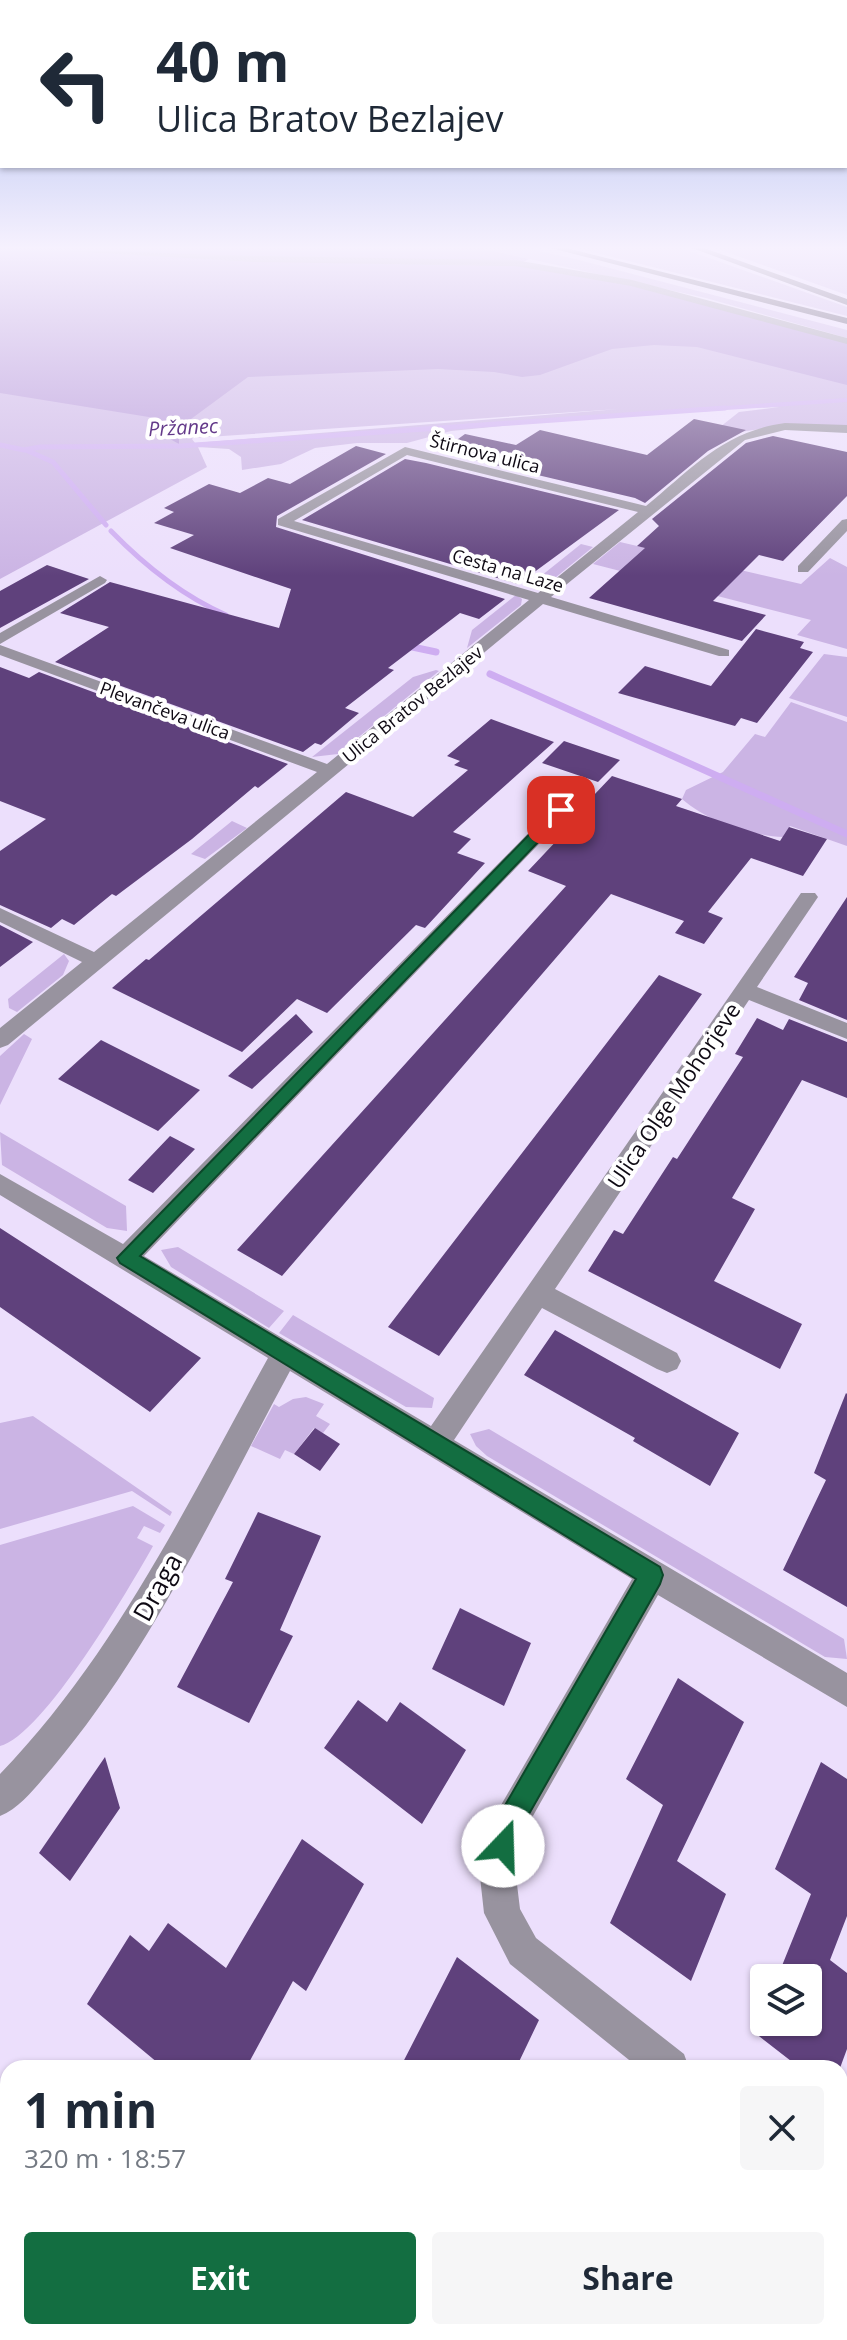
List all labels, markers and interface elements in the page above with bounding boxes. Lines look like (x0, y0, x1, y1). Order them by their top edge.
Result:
text: 40 m (156, 22, 290, 98)
icon: left (24, 32, 128, 136)
text: Ulica Bratov Bezlajev (156, 94, 504, 143)
water label: Pržanec (147, 412, 220, 442)
street label: Štirnova ulica (428, 428, 542, 478)
street label: Cesta na Laze (450, 543, 566, 597)
street label: Ulica Bratov Bezlajev (337, 640, 487, 768)
street label: Plevančeva ulica (97, 675, 233, 745)
pin (527, 776, 595, 844)
icon: arrive (539, 788, 583, 832)
street label: Ulica Olge Mohorjeve (600, 996, 746, 1194)
street label: Draga (124, 1547, 190, 1627)
position arrow (461, 1804, 545, 1888)
map controls (750, 1964, 822, 2036)
button: layers (750, 1964, 822, 2036)
text: 1 min (24, 2077, 157, 2142)
button: close (740, 2086, 824, 2170)
text: 320 m · 18:57 (24, 2140, 186, 2176)
button: Exit (24, 2232, 416, 2324)
button: Share (432, 2232, 824, 2324)

